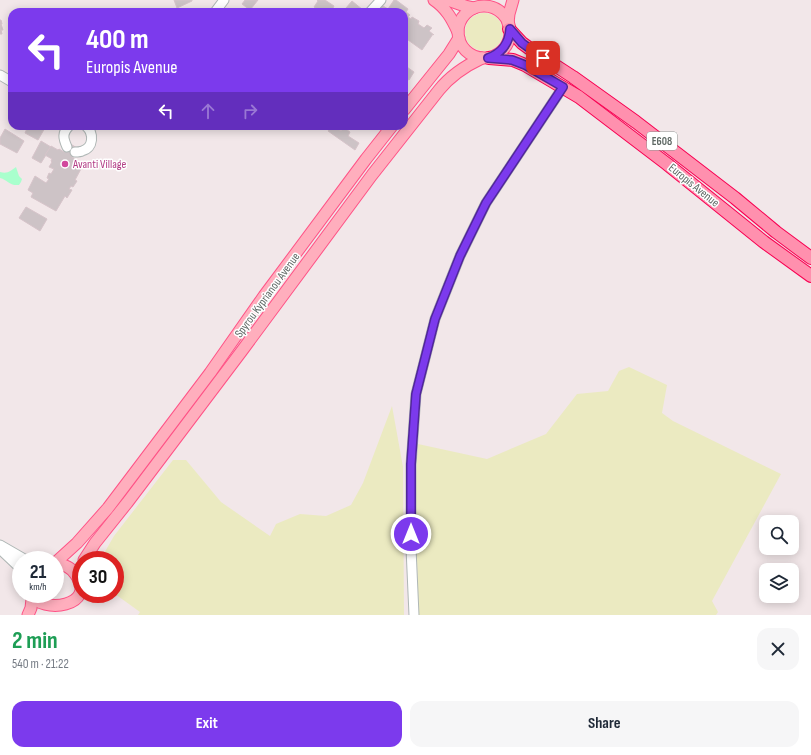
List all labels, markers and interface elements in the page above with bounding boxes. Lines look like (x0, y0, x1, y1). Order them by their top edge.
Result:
text: 400 m (86, 23, 149, 56)
icon: left (20, 24, 72, 76)
pin (526, 41, 560, 75)
icon: arrive (532, 47, 554, 69)
text: Europis Avenue (86, 57, 177, 78)
icon: left (155, 100, 177, 122)
icon: ahead (197, 100, 219, 122)
icon: right (239, 100, 261, 122)
road number: E608 (647, 132, 677, 150)
place label: Avanti Village (72, 157, 127, 172)
marker: Avanti Village (60, 159, 70, 169)
street label: Europis Avenue (665, 160, 722, 211)
street label: Spyrou Kyprianou Avenue (232, 250, 303, 341)
position arrow (390, 513, 432, 555)
map controls (759, 515, 799, 603)
button: search (759, 515, 799, 555)
speed limit sign: 30 (72, 551, 124, 603)
text: 21 (30, 560, 46, 584)
button: layers (759, 563, 799, 603)
text: km/h (29, 581, 47, 593)
text: 2 min (12, 626, 58, 655)
button: close (757, 628, 799, 670)
text: 540 m · 21:22 (12, 656, 69, 672)
button: Exit (12, 701, 402, 747)
button: Share (410, 701, 799, 747)

